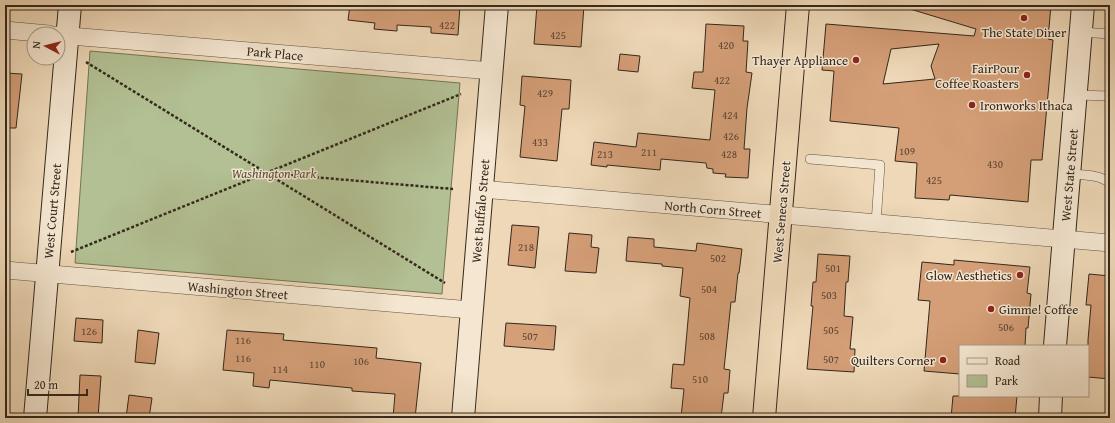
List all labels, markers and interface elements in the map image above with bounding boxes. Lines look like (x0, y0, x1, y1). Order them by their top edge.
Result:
marker: The State Diner (1019, 13, 1029, 23)
house number: 422 (439, 17, 455, 33)
place label: The State Diner (982, 23, 1067, 42)
north arrow (26, 26, 66, 66)
house number: 425 (550, 27, 566, 43)
house number: 420 (718, 37, 734, 53)
text: N (28, 40, 45, 49)
street label: Park Place (246, 42, 304, 65)
place label: Thayer Appliance (752, 51, 848, 70)
marker: Thayer Appliance (851, 55, 861, 65)
place label: FairPour Coffee Roasters (935, 59, 1020, 93)
marker: FairPour Coffee Roasters (1022, 70, 1032, 80)
house number: 422 (714, 72, 730, 88)
house number: 429 (537, 85, 553, 101)
place label: Ironworks Ithaca (980, 96, 1074, 115)
marker: Ironworks Ithaca (967, 100, 977, 110)
house number: 424 (722, 107, 738, 123)
house number: 426 (723, 128, 739, 144)
street label: West State Street (1056, 128, 1083, 222)
house number: 433 (532, 134, 548, 150)
house number: 109 (899, 143, 915, 159)
house number: 211 (641, 144, 657, 160)
house number: 213 (597, 146, 613, 162)
house number: 428 (721, 146, 737, 162)
house number: 430 (987, 156, 1003, 172)
street label: West Buffalo Street (466, 158, 495, 264)
street label: West Seneca Street (768, 160, 795, 264)
street label: West Court Street (39, 162, 66, 260)
park label: Washington Park (232, 164, 316, 183)
house number: 425 (926, 172, 942, 188)
street label: North Corn Street (664, 196, 763, 223)
house number: 218 (518, 239, 534, 255)
house number: 502 (710, 250, 726, 266)
house number: 501 (825, 260, 841, 276)
place label: Glow Aesthetics (926, 266, 1012, 285)
marker: Glow Aesthetics (1015, 270, 1025, 280)
street label: Washington Street (187, 277, 289, 304)
house number: 504 (701, 281, 717, 297)
house number: 503 (821, 287, 837, 303)
place label: Gimme! Coffee (999, 300, 1078, 319)
marker: Gimme! Coffee (986, 304, 996, 314)
house number: 506 (998, 319, 1014, 335)
house number: 505 (823, 322, 839, 338)
house number: 126 (81, 323, 97, 339)
house number: 507 (522, 328, 538, 344)
house number: 508 (699, 328, 715, 344)
house number: 116 (235, 332, 251, 348)
legend (959, 345, 1089, 397)
house number: 116 (235, 350, 251, 366)
house number: 507 (823, 351, 839, 367)
place label: Quilters Corner (851, 351, 936, 370)
text: Road (995, 352, 1021, 369)
house number: 106 (353, 353, 369, 369)
marker: Quilters Corner (938, 355, 948, 365)
house number: 110 (309, 356, 325, 372)
house number: 114 (272, 361, 288, 377)
scale bar (28, 371, 87, 397)
house number: 510 (692, 371, 708, 387)
text: Park (995, 372, 1019, 389)
text: 20 m (34, 376, 58, 393)

